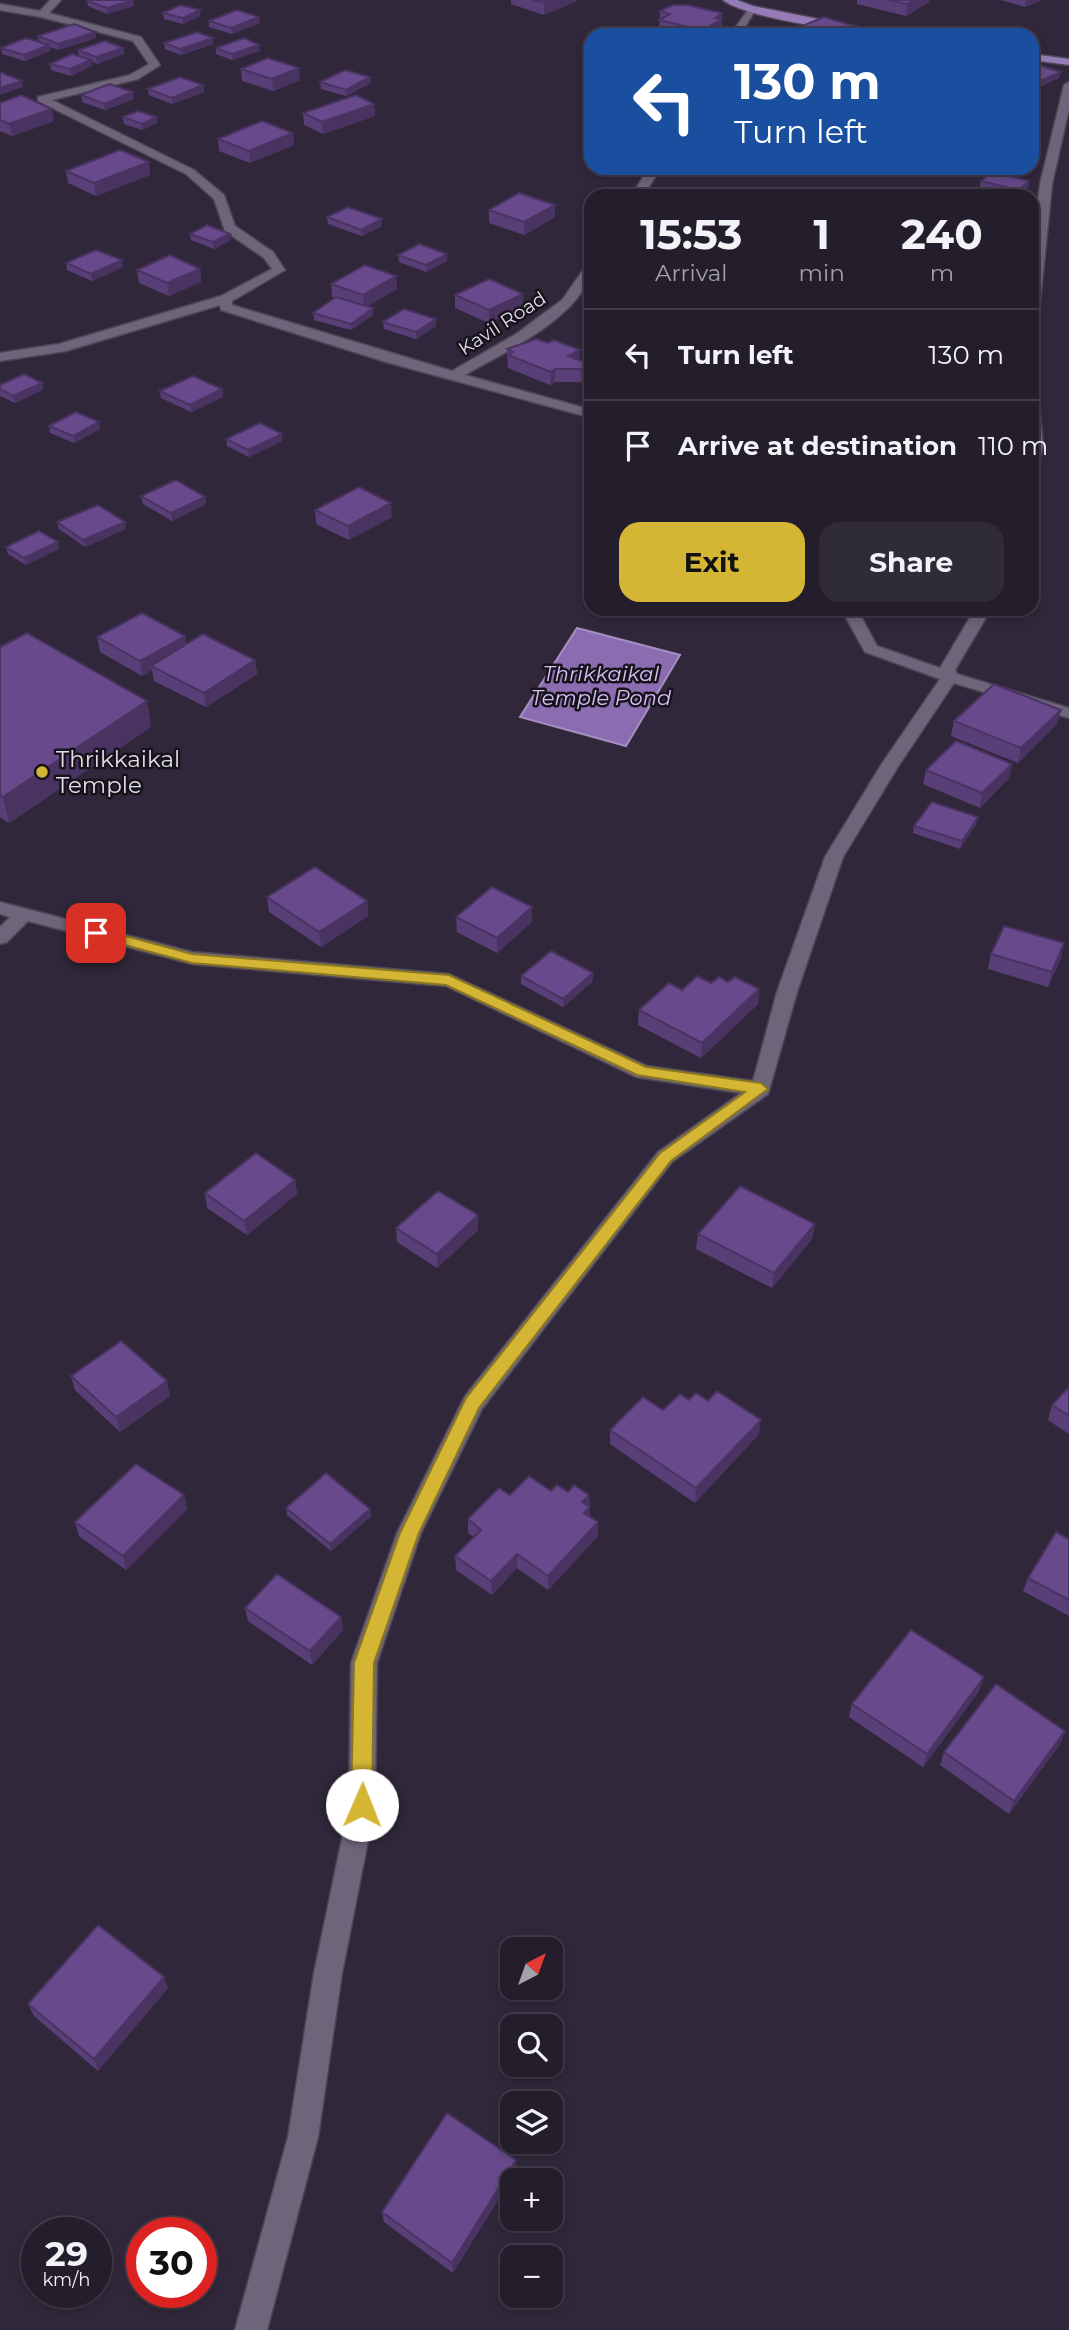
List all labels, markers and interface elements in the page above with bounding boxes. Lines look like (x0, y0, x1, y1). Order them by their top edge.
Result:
text: 130 m (734, 52, 881, 111)
icon: left (619, 56, 710, 147)
text: Turn left (734, 112, 868, 151)
text: 15:53 (640, 208, 742, 260)
text: 1 (813, 208, 830, 260)
text: 240 (901, 208, 983, 260)
text: Arrival (655, 259, 728, 287)
text: min (799, 259, 845, 287)
text: m (930, 259, 954, 287)
street label: Kavil Road (454, 287, 550, 360)
icon: left (619, 336, 657, 374)
text: Turn left (678, 339, 794, 371)
text: 130 m (928, 339, 1004, 371)
icon: arrive (619, 427, 657, 465)
text: Arrive at destination (678, 430, 957, 462)
text: 110 m (978, 430, 1048, 462)
button: Exit (619, 522, 805, 602)
button: Share (819, 522, 1004, 602)
water label: Thrikkaikal Temple Pond (531, 661, 672, 710)
place label: Thrikkaikal Temple (56, 745, 180, 799)
marker: Thrikkaikal Temple (34, 764, 50, 780)
pin (66, 903, 126, 963)
icon: arrive (77, 914, 115, 952)
position arrow (325, 1768, 399, 1842)
north arrow (500, 1937, 564, 2000)
map controls (500, 1937, 563, 2308)
button: search (500, 2014, 563, 2077)
button: layers (500, 2091, 563, 2154)
button: + (500, 2168, 563, 2231)
speed limit sign: 30 (126, 2217, 217, 2308)
text: 29 (45, 2232, 88, 2275)
button: − (500, 2245, 563, 2308)
text: km/h (42, 2269, 91, 2291)

